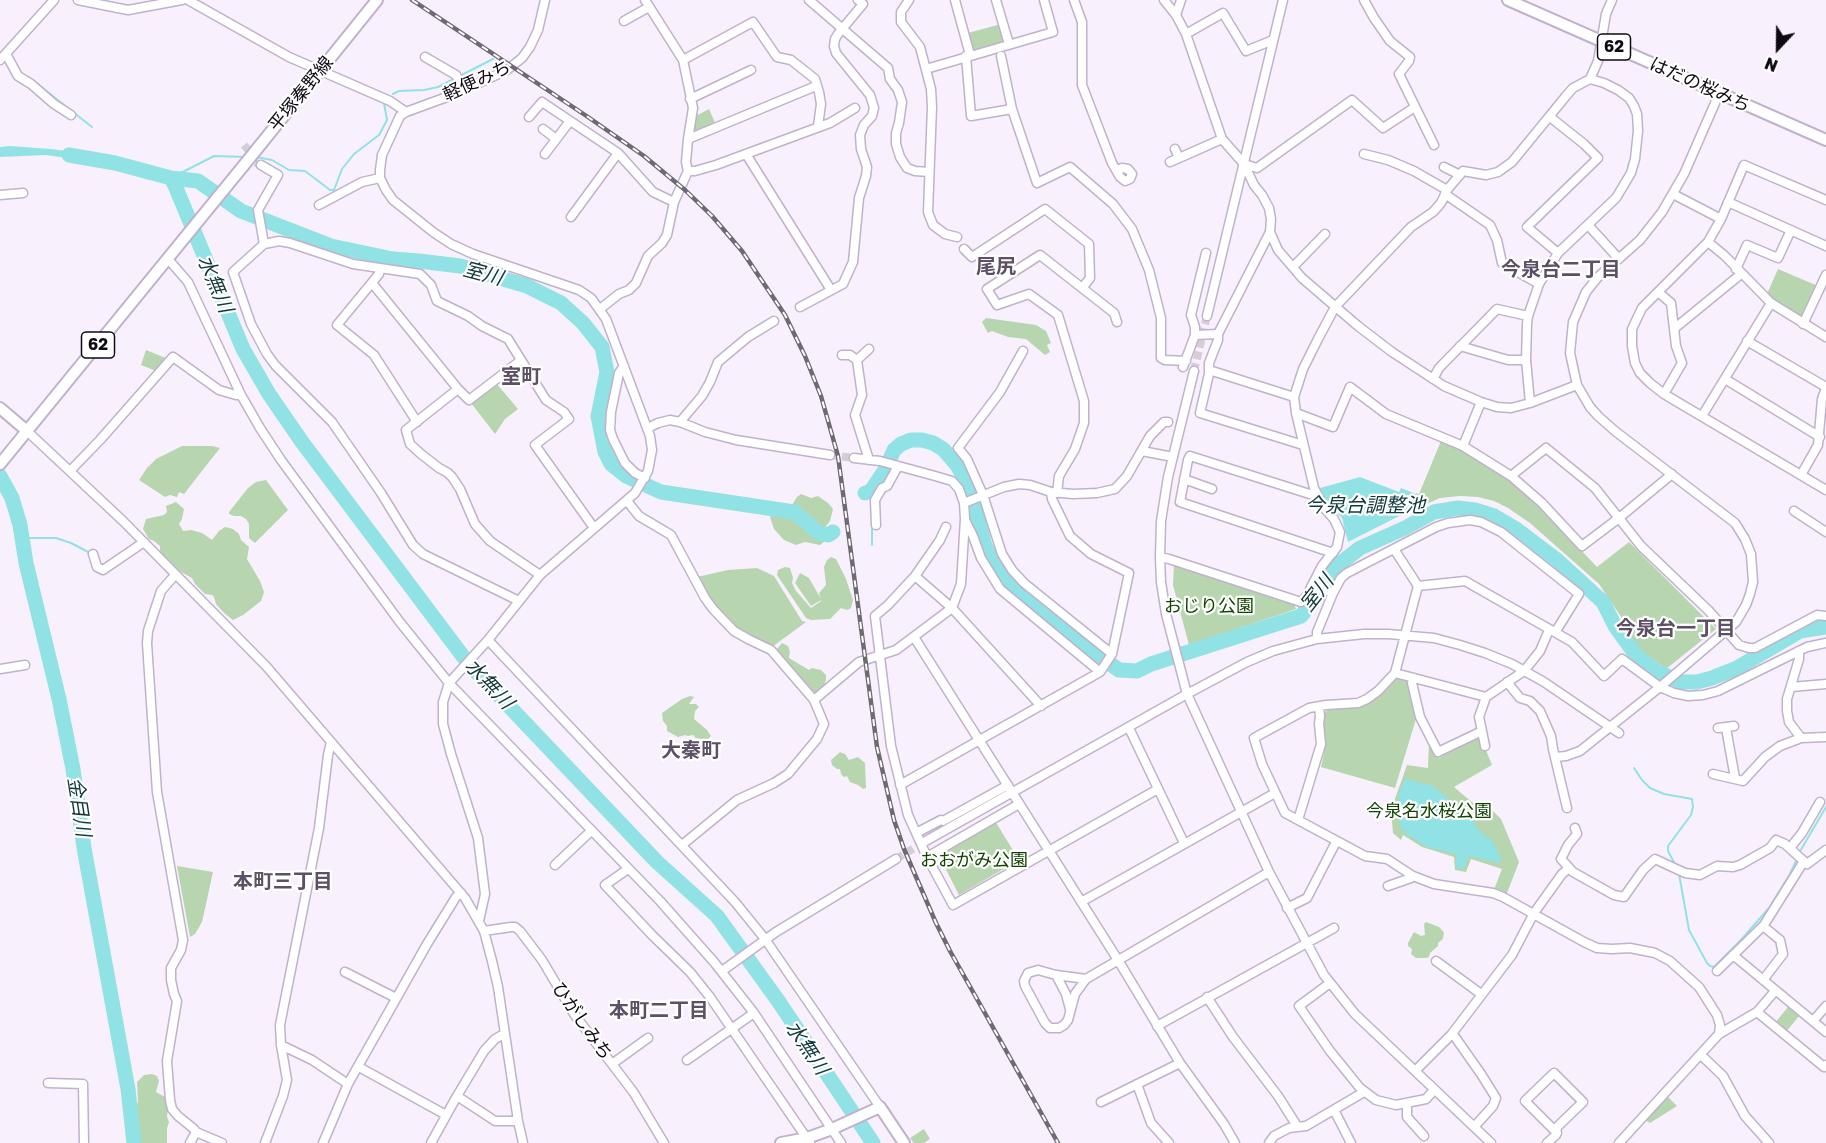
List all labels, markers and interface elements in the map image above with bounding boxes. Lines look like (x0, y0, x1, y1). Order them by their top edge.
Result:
north arrow (1748, 18, 1808, 78)
road number: 62 (1598, 34, 1630, 60)
street label: 平塚秦野線 (264, 52, 338, 136)
street label: はだの桜みち (1646, 53, 1754, 117)
text: N (1762, 53, 1781, 76)
street label: 軽便みち (440, 56, 514, 106)
water label: 水無川 (192, 252, 238, 316)
district label: 尾尻 (976, 255, 1016, 279)
water label: 室川 (461, 257, 505, 291)
district label: 今泉台二丁目 (1501, 258, 1621, 282)
road number: 62 (82, 332, 114, 358)
district label: 室町 (501, 365, 541, 389)
water label: 今泉台調整池 (1305, 494, 1425, 518)
water label: 室川 (1295, 570, 1339, 616)
park label: おじり公園 (1164, 595, 1254, 617)
district label: 今泉台一丁目 (1616, 617, 1736, 641)
water label: 水無川 (460, 654, 518, 714)
district label: 大秦町 (661, 739, 721, 763)
water label: 金目川 (62, 775, 96, 839)
park label: 今泉名水桜公園 (1366, 800, 1492, 822)
park label: おおがみ公園 (920, 849, 1028, 871)
district label: 本町三丁目 (233, 870, 333, 894)
street label: ひがしみち (547, 978, 617, 1064)
district label: 本町二丁目 (609, 999, 709, 1023)
water label: 水無川 (780, 1016, 834, 1080)

